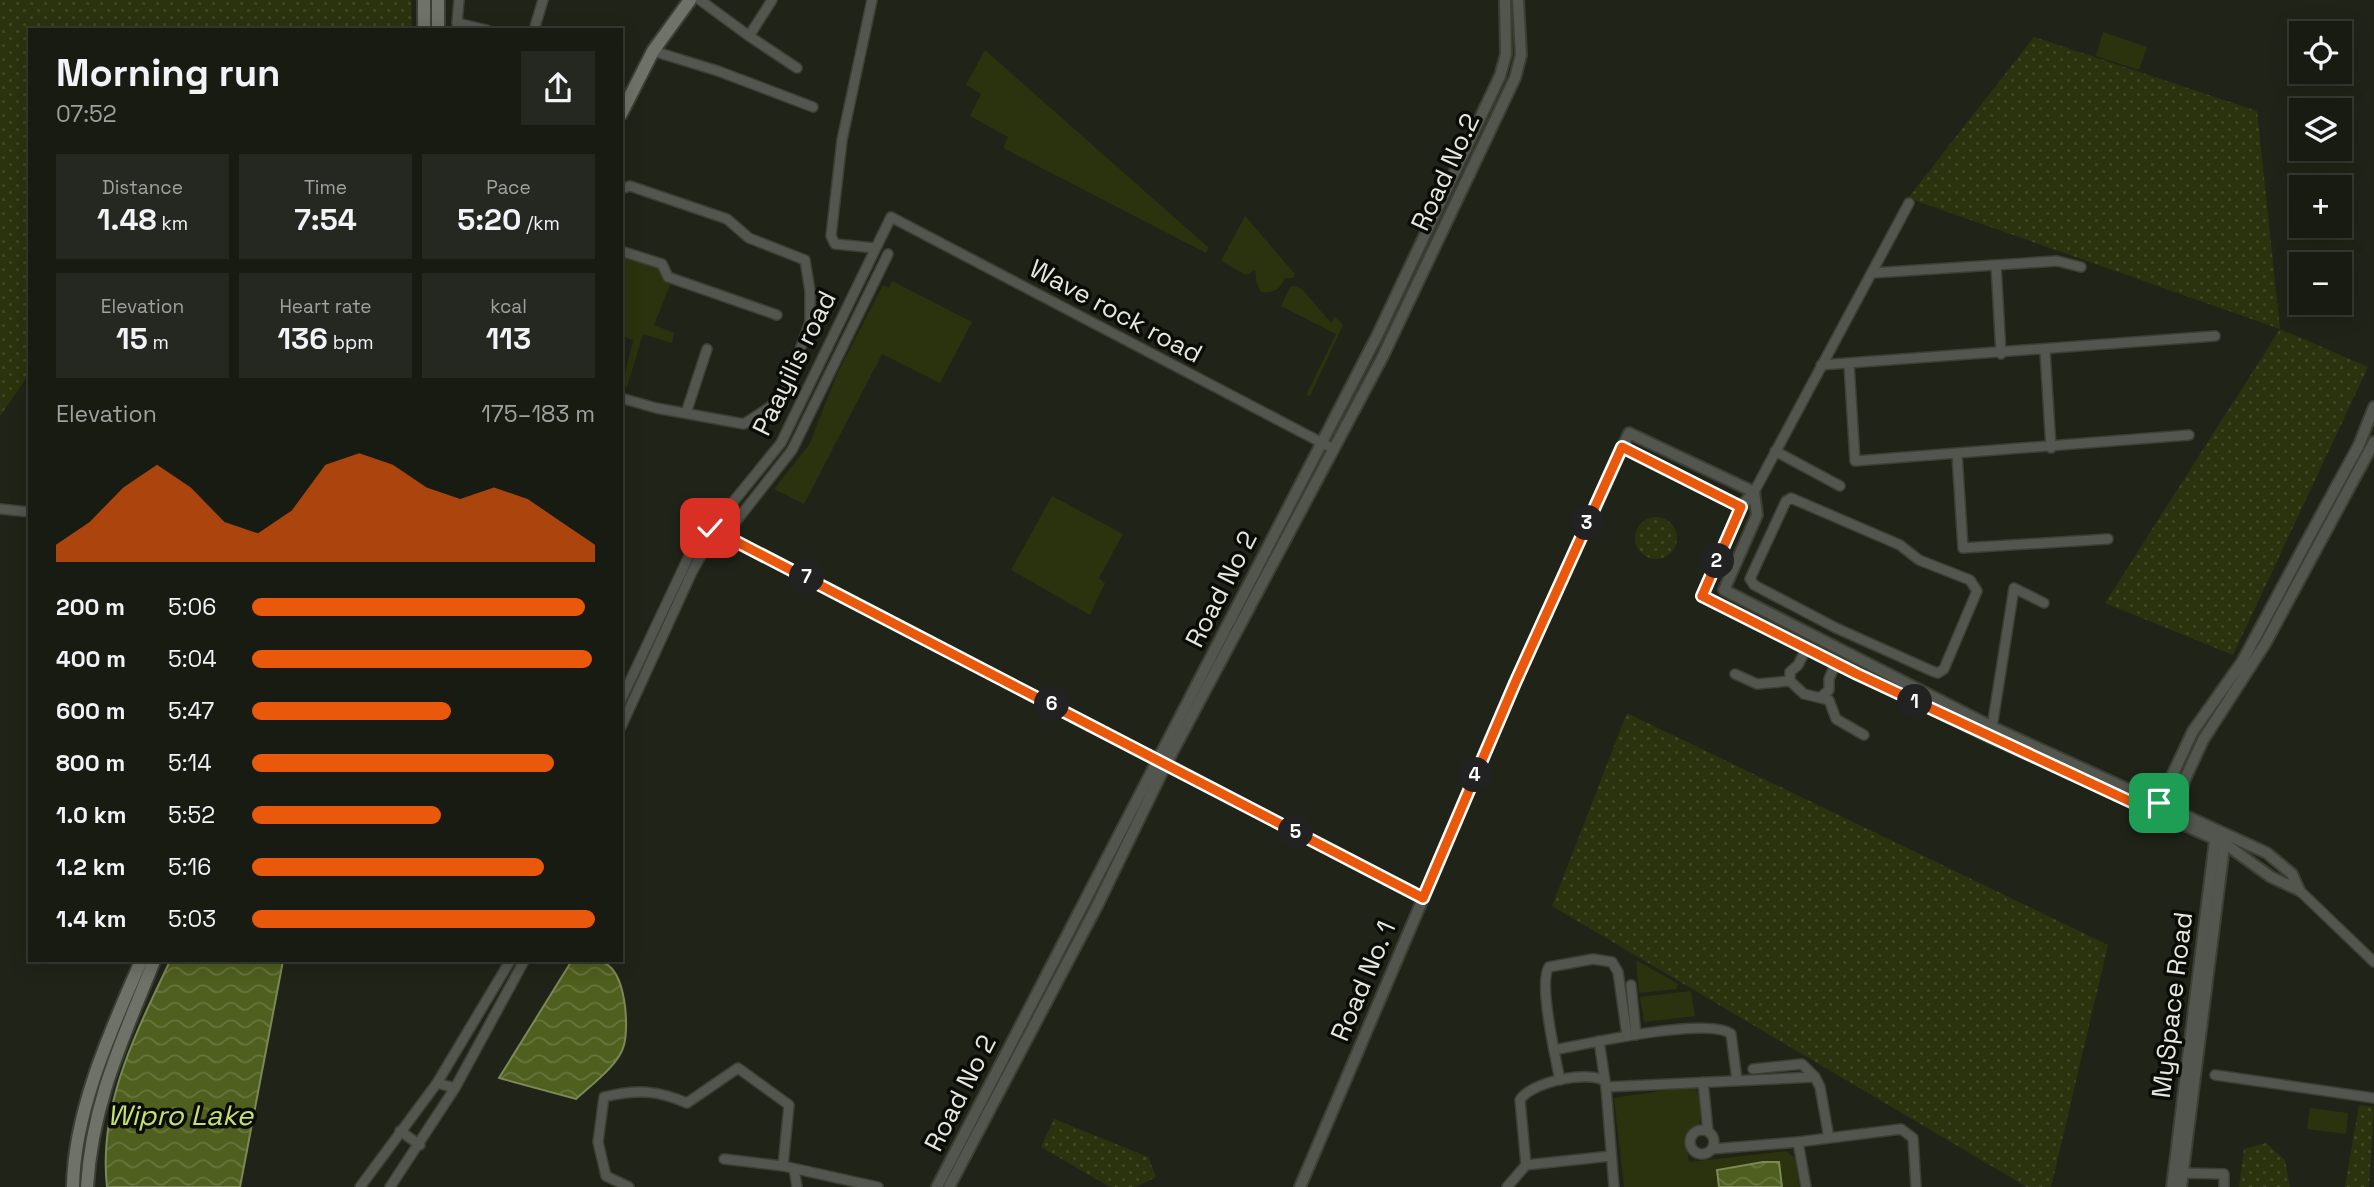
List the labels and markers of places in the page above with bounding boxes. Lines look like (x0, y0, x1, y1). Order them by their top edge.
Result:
pin (680, 498, 740, 558)
pin: 3 (1570, 505, 1604, 540)
pin: 2 (1700, 544, 1734, 578)
pin: 7 (790, 560, 824, 594)
pin: 1 (1898, 684, 1932, 720)
pin: 6 (1034, 686, 1070, 722)
pin: 4 (1458, 758, 1492, 792)
pin (2129, 773, 2189, 833)
pin: 5 (1278, 814, 1314, 850)

